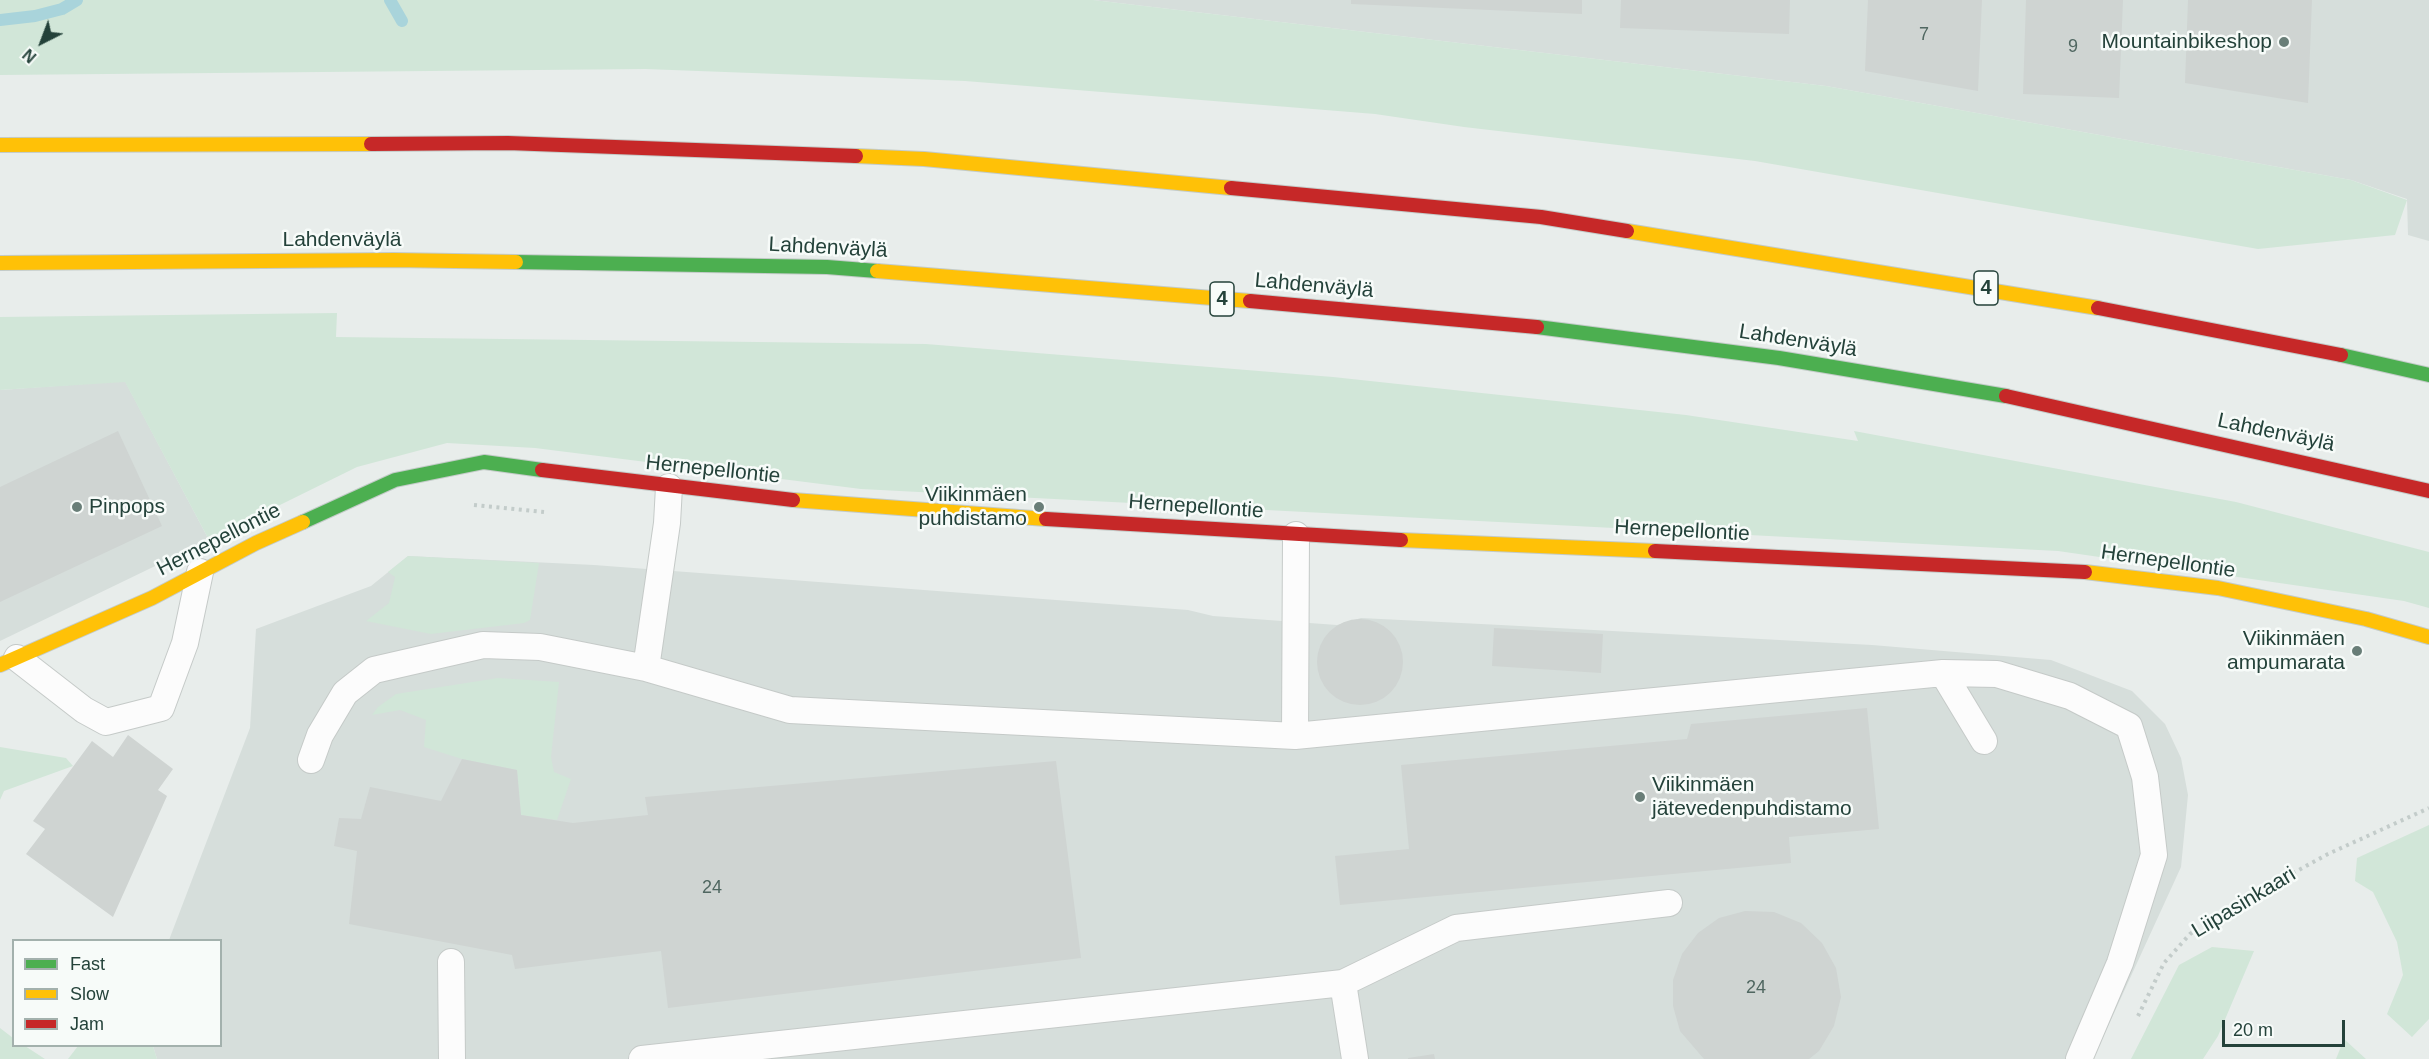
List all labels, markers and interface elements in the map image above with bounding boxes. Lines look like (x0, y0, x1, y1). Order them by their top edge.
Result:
north arrow (12, 12, 72, 72)
house number: 7 (1919, 24, 1929, 46)
place label: Mountainbikeshop (2102, 29, 2272, 55)
marker: Mountainbikeshop (2277, 35, 2291, 49)
house number: 9 (2068, 36, 2078, 58)
text: N (20, 46, 40, 66)
street label: Lahdenväylä (282, 227, 402, 253)
street label: Lahdenväylä (768, 232, 888, 264)
street label: Lahdenväylä (1254, 268, 1374, 304)
road number: 4 (1974, 271, 1998, 305)
road number: 4 (1210, 282, 1234, 316)
street label: Lahdenväylä (1737, 319, 1859, 363)
street label: Lahdenväylä (2215, 408, 2337, 458)
street label: Hernepellontie (644, 450, 782, 490)
place label: Viikinmäen puhdistamo (918, 482, 1027, 532)
street label: Hernepellontie (1128, 490, 1264, 524)
place label: Pinpops (89, 494, 165, 520)
street label: Hernepellontie (153, 498, 285, 582)
marker: Pinpops (70, 500, 84, 514)
marker: Viikinmäen puhdistamo (1032, 500, 1046, 514)
street label: Hernepellontie (1614, 515, 1750, 547)
street label: Hernepellontie (2099, 540, 2237, 584)
place label: Viikinmäen ampumarata (2227, 626, 2345, 676)
marker: Viikinmäen ampumarata (2350, 644, 2364, 658)
place label: Viikinmäen jätevedenpuhdistamo (1652, 772, 1852, 822)
marker: Viikinmäen jätevedenpuhdistamo (1633, 790, 1647, 804)
street label: Liipasinkaari (2187, 862, 2301, 944)
house number: 24 (702, 877, 722, 899)
legend (12, 939, 222, 1047)
text: Fast (70, 954, 105, 974)
house number: 24 (1746, 977, 1766, 999)
text: Slow (70, 984, 109, 1004)
scale bar (2225, 1008, 2348, 1046)
text: Jam (70, 1014, 104, 1034)
text: 20 m (2233, 1020, 2273, 1040)

